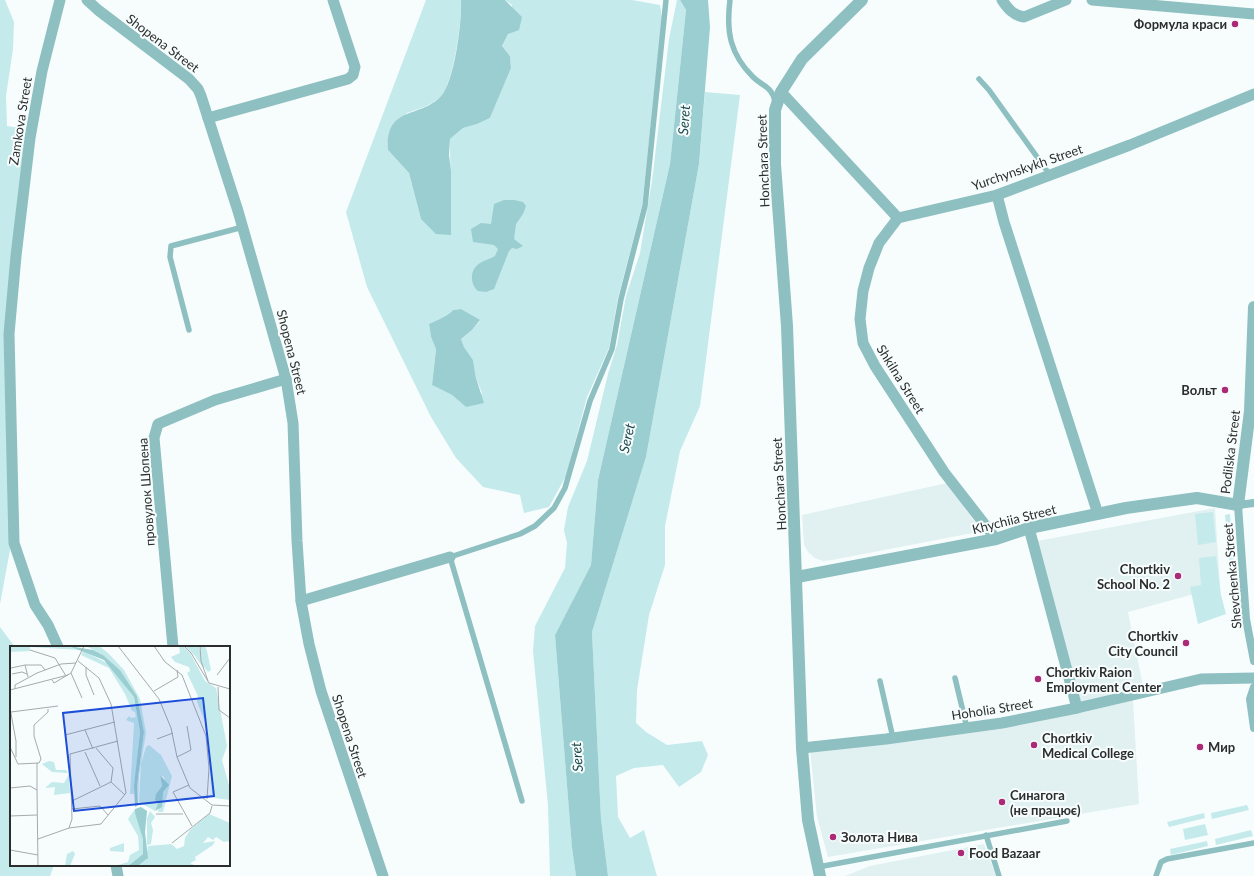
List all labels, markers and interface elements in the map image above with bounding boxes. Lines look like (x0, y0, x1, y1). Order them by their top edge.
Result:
street label: Shopena Street (123, 10, 203, 76)
place label: Формула краси (1134, 16, 1227, 32)
marker: Формула краси (1230, 19, 1240, 29)
street label: Zamkova Street (5, 75, 35, 166)
water label: Seret (674, 104, 693, 135)
street label: Honchara Street (753, 114, 773, 208)
street label: Yurchynskykh Street (969, 140, 1085, 194)
street label: Shopena Street (274, 308, 310, 396)
street label: Shkilna Street (873, 342, 929, 417)
place label: Вольт (1181, 382, 1217, 398)
marker: Вольт (1220, 385, 1230, 395)
street label: Podilska Street (1217, 409, 1243, 495)
water label: Seret (615, 421, 638, 454)
street label: провулок Шопена (134, 437, 158, 547)
street label: Honchara Street (769, 437, 789, 531)
street label: Khychiia Street (970, 501, 1058, 537)
street label: Shevchenka Street (1219, 522, 1245, 629)
place label: Chortkiv School No. 2 (1097, 561, 1170, 592)
marker: Chortkiv School No. 2 (1173, 571, 1183, 581)
place label: Chortkiv City Council (1108, 628, 1178, 659)
marker: Chortkiv City Council (1181, 638, 1191, 648)
inset map (10, 646, 230, 866)
place label: Chortkiv Raion Employment Center (1046, 664, 1161, 695)
marker: Chortkiv Raion Employment Center (1033, 674, 1043, 684)
street label: Shopena Street (329, 692, 371, 780)
street label: Hoholia Street (950, 695, 1034, 723)
place label: Chortkiv Medical College (1042, 730, 1134, 761)
place label: Мир (1208, 739, 1235, 755)
marker: Chortkiv Medical College (1029, 740, 1039, 750)
water label: Seret (567, 741, 586, 773)
marker: Мир (1195, 742, 1205, 752)
place label: Синагога (не працює) (1010, 787, 1081, 818)
marker: Синагога (не працює) (997, 797, 1007, 807)
place label: Золота Нива (841, 829, 918, 845)
marker: Золота Нива (828, 832, 838, 842)
place label: Food Bazaar (969, 845, 1040, 861)
marker: Food Bazaar (956, 848, 966, 858)

